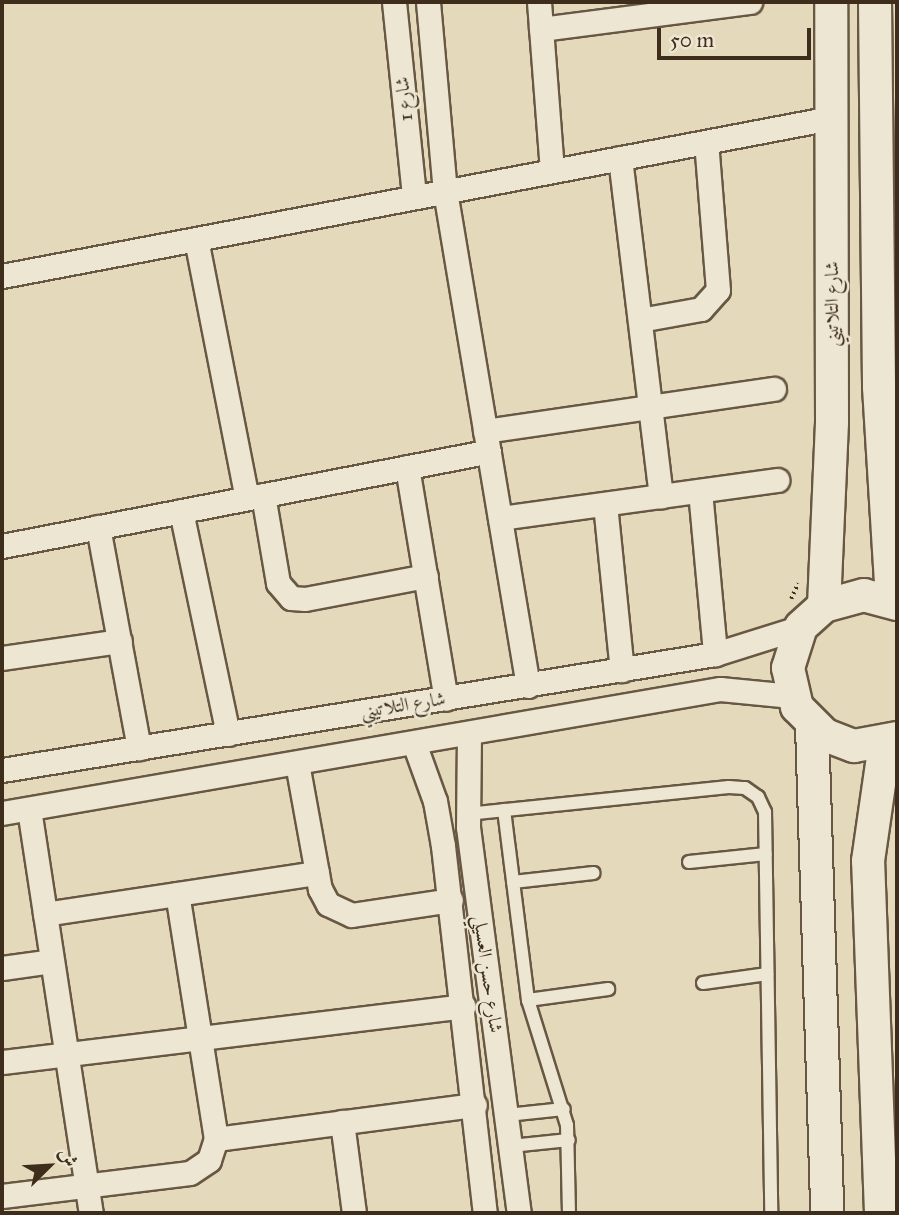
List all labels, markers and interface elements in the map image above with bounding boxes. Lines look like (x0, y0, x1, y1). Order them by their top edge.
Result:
scale bar (661, 14, 815, 58)
text: 50 m (670, 27, 714, 53)
street label: شارع 1 (390, 76, 418, 122)
street label: شارع التلاتيني (821, 261, 843, 347)
street label: شارع التلاتيني (359, 687, 447, 723)
street label: شارع حسن العسيلي (468, 914, 508, 1034)
north arrow (14, 1131, 84, 1201)
text: ش (54, 1144, 83, 1171)

